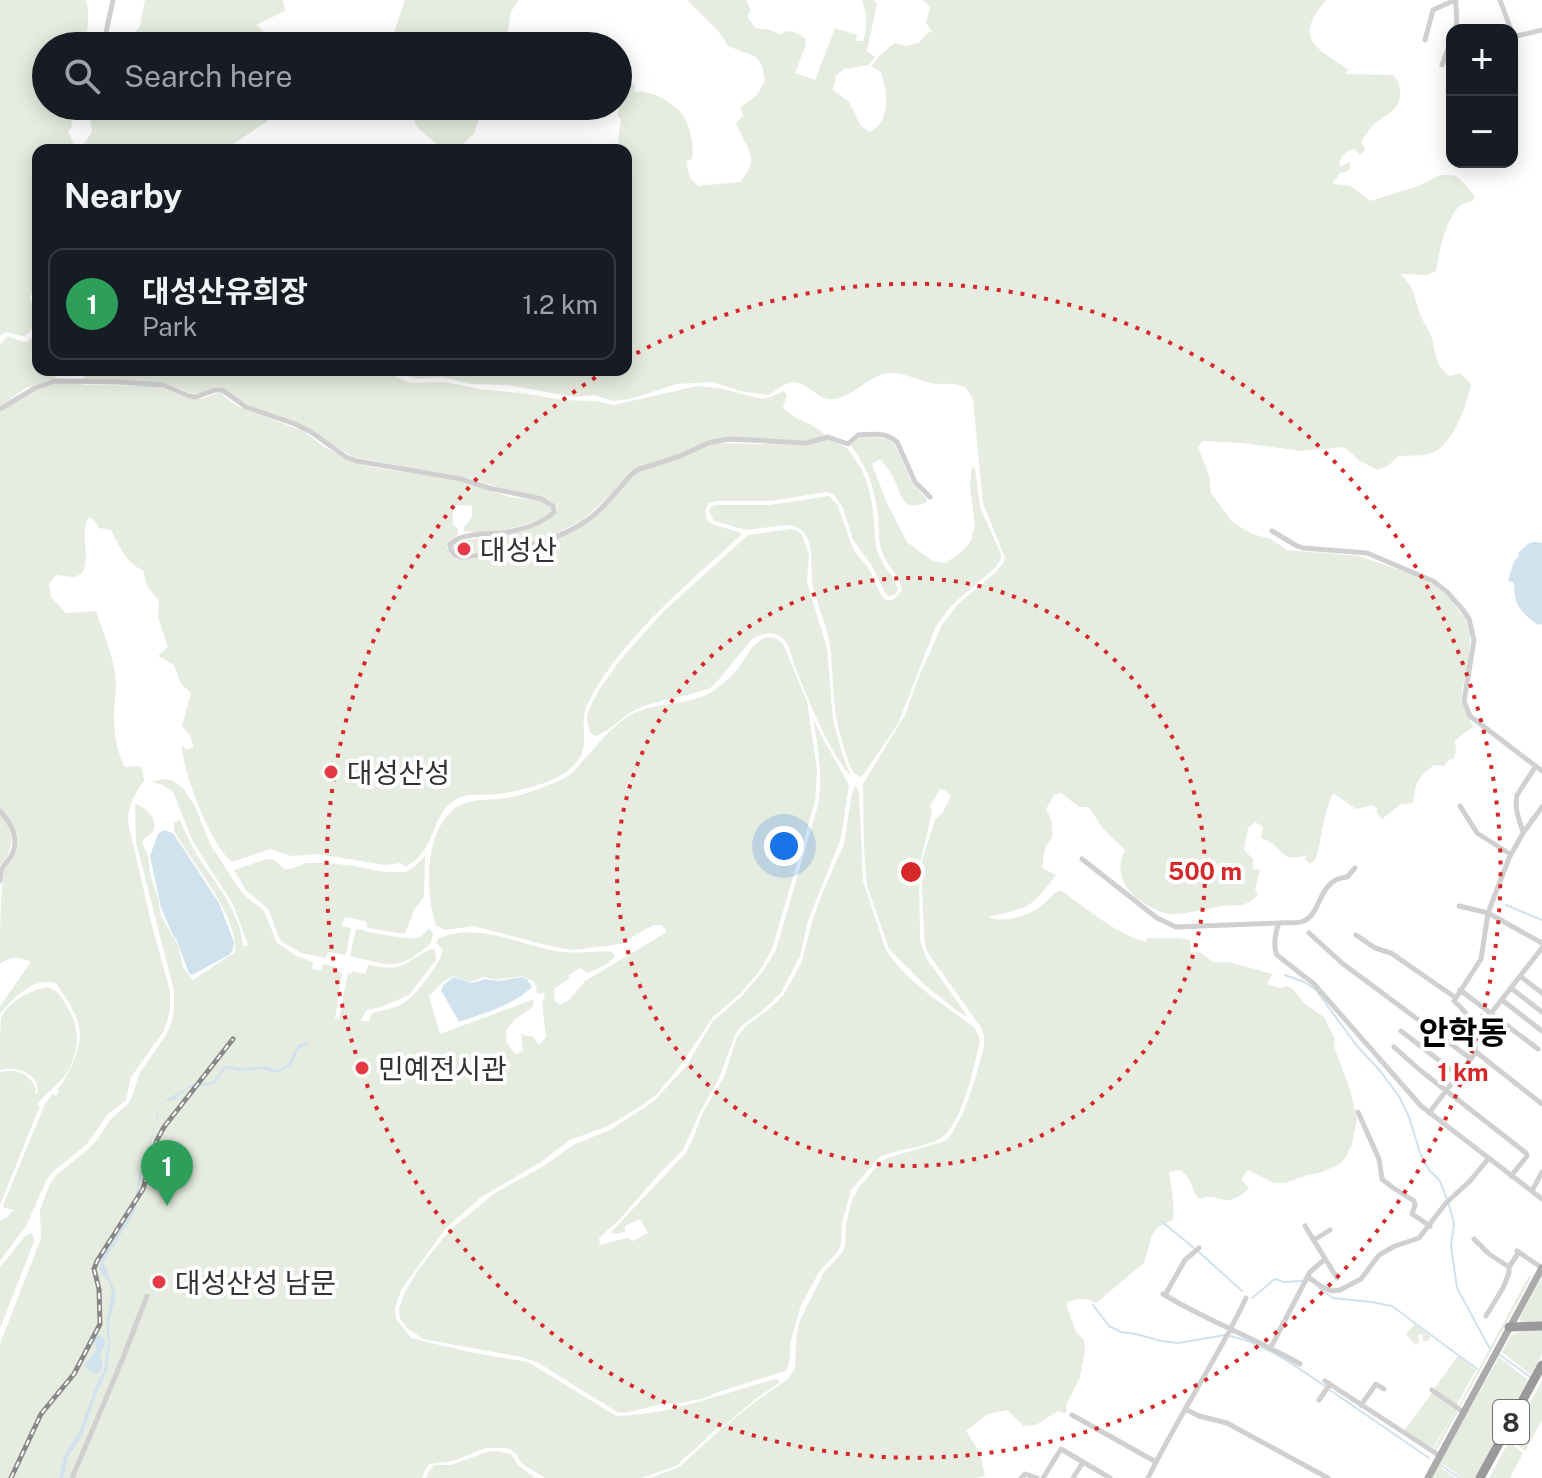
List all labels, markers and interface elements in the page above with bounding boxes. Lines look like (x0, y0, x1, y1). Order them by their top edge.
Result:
map controls (1446, 24, 1518, 168)
button: + (1446, 24, 1518, 96)
search box (32, 32, 632, 120)
icon: search (60, 54, 104, 98)
text: Search here (124, 58, 292, 94)
button: − (1446, 96, 1518, 168)
text: Nearby (64, 176, 182, 216)
text: 대성산유희장 (142, 273, 308, 309)
text: 1 (86, 289, 98, 320)
text: 1.2 km (522, 289, 598, 320)
text: Park (142, 311, 197, 342)
place label: 대성산 (480, 533, 557, 566)
marker: 대성산 (455, 540, 473, 558)
place label: 대성산성 (347, 756, 450, 789)
marker: 대성산성 (322, 763, 340, 781)
your location (764, 826, 804, 866)
text: 500 m (1168, 857, 1242, 885)
centre of rings (897, 858, 925, 886)
district label: 안학동 (1419, 1014, 1507, 1051)
place label: 민예전시관 (378, 1052, 507, 1085)
text: 1 km (1437, 1058, 1489, 1086)
marker: 민예전시관 (353, 1059, 371, 1077)
pin: 1 (141, 1140, 193, 1206)
place label: 대성산성 남문 (175, 1266, 336, 1299)
marker: 대성산성 남문 (150, 1273, 168, 1291)
road number: 8 (1493, 1400, 1529, 1444)

